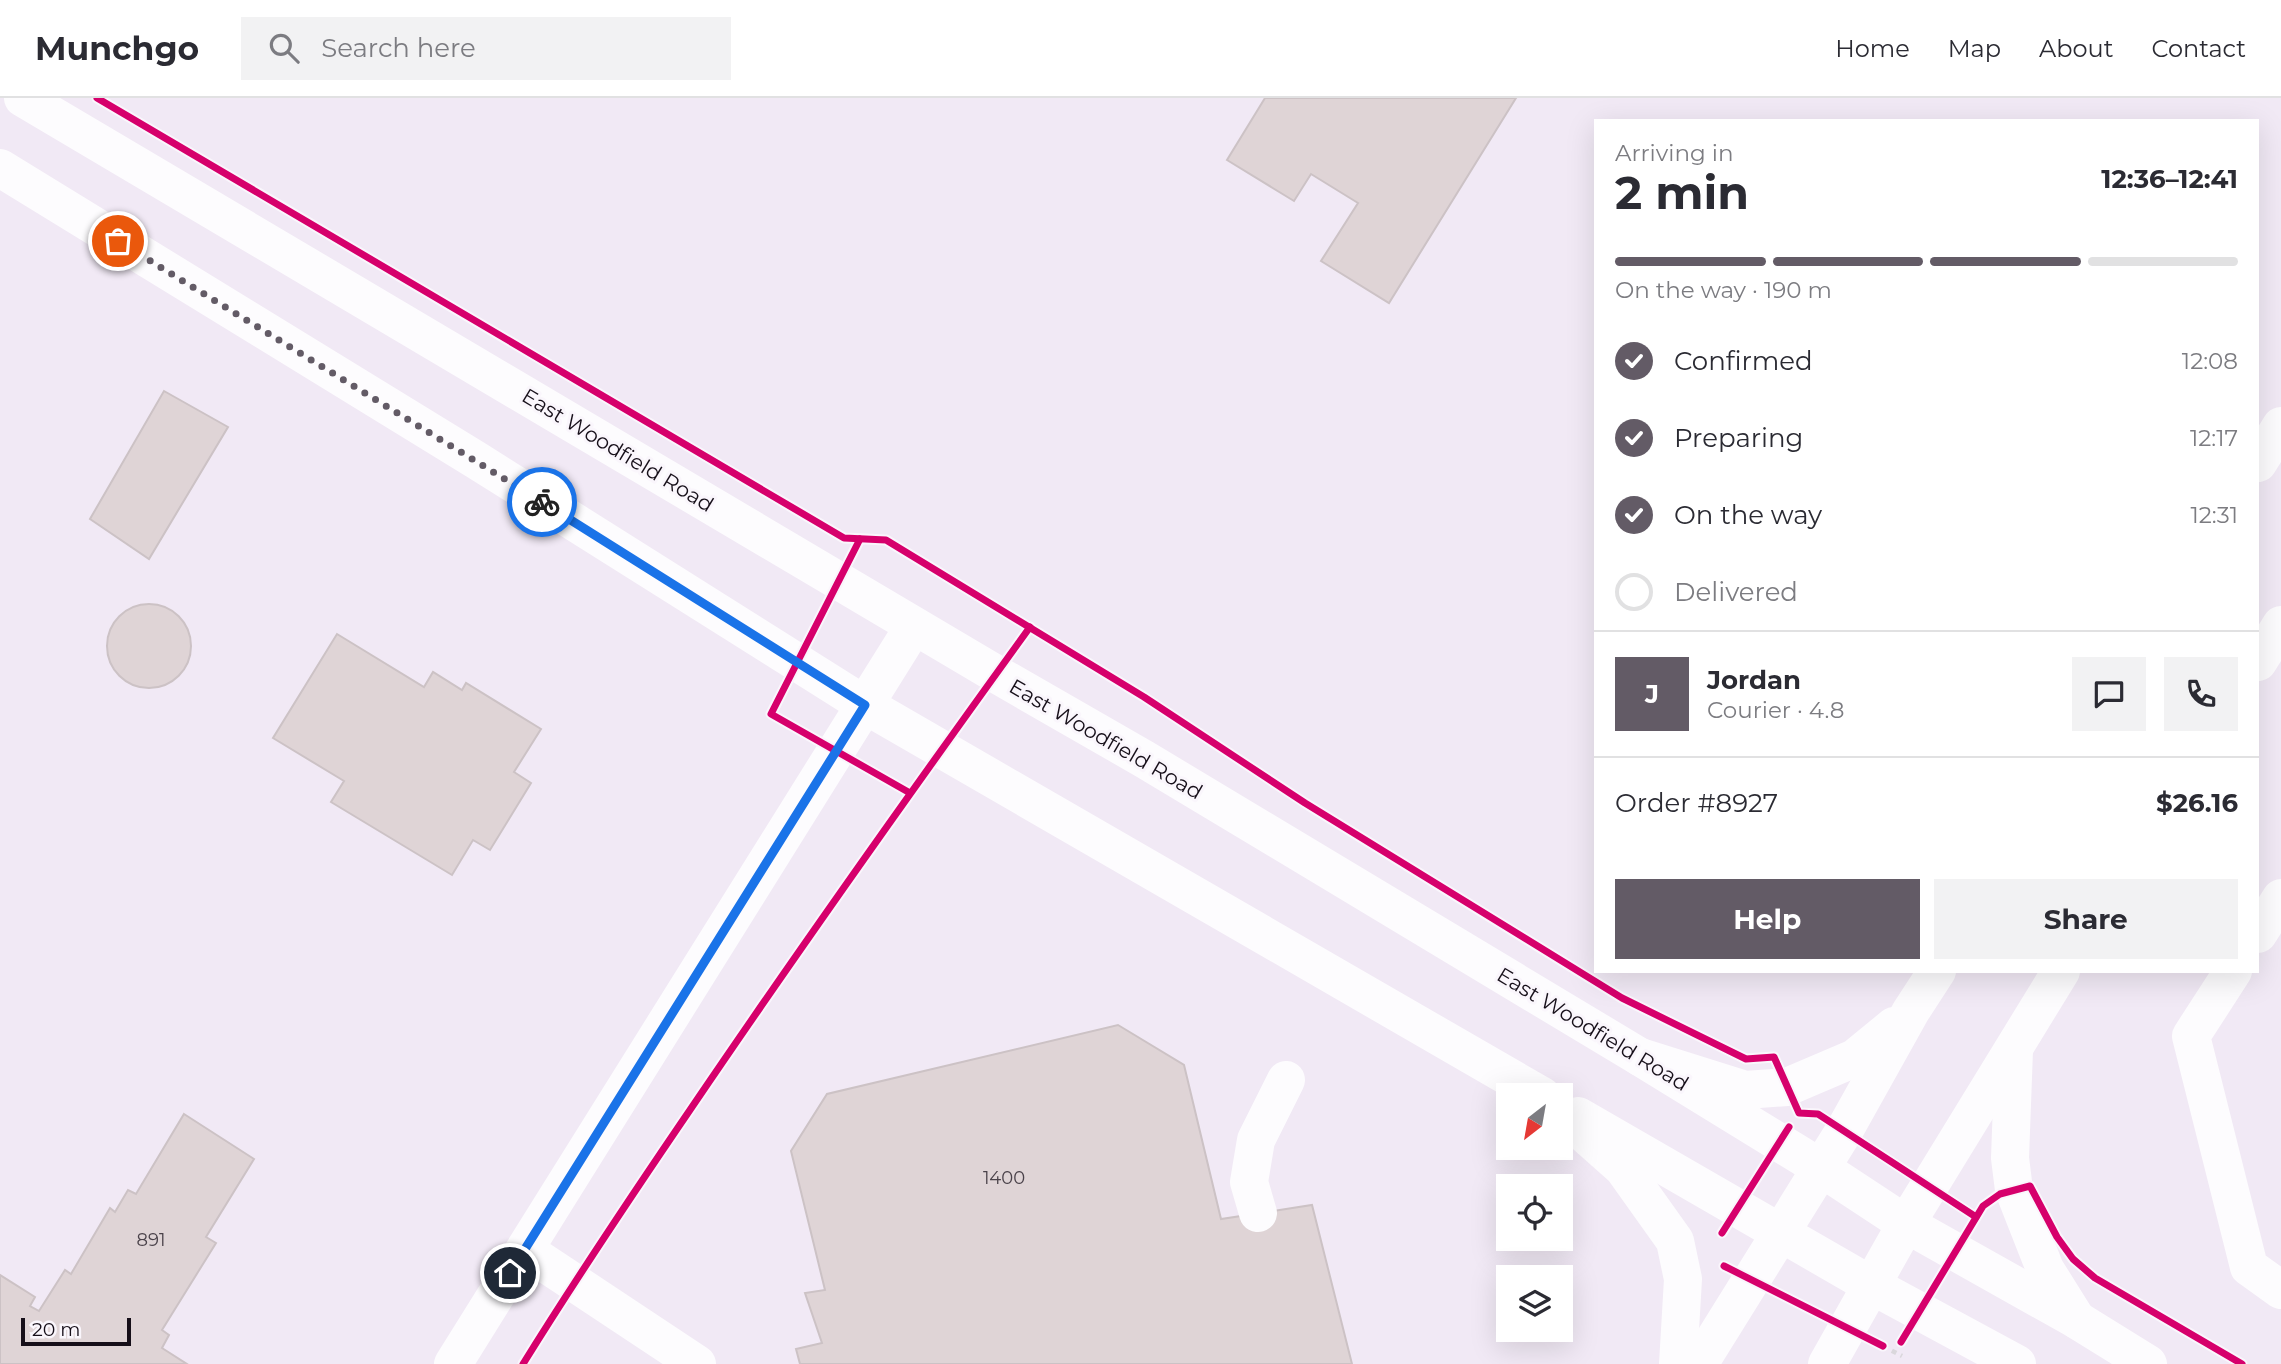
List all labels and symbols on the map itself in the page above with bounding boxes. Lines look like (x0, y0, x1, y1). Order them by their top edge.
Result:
pin (88, 211, 148, 271)
street label: East Woodfield Road (518, 383, 718, 517)
courier (507, 467, 577, 537)
street label: East Woodfield Road (1005, 673, 1207, 805)
street label: East Woodfield Road (1493, 962, 1693, 1096)
north arrow (1496, 1083, 1573, 1160)
house number: 1400 (983, 1167, 1025, 1189)
house number: 891 (137, 1229, 165, 1251)
pin (480, 1243, 540, 1303)
scale bar (21, 1315, 131, 1347)

